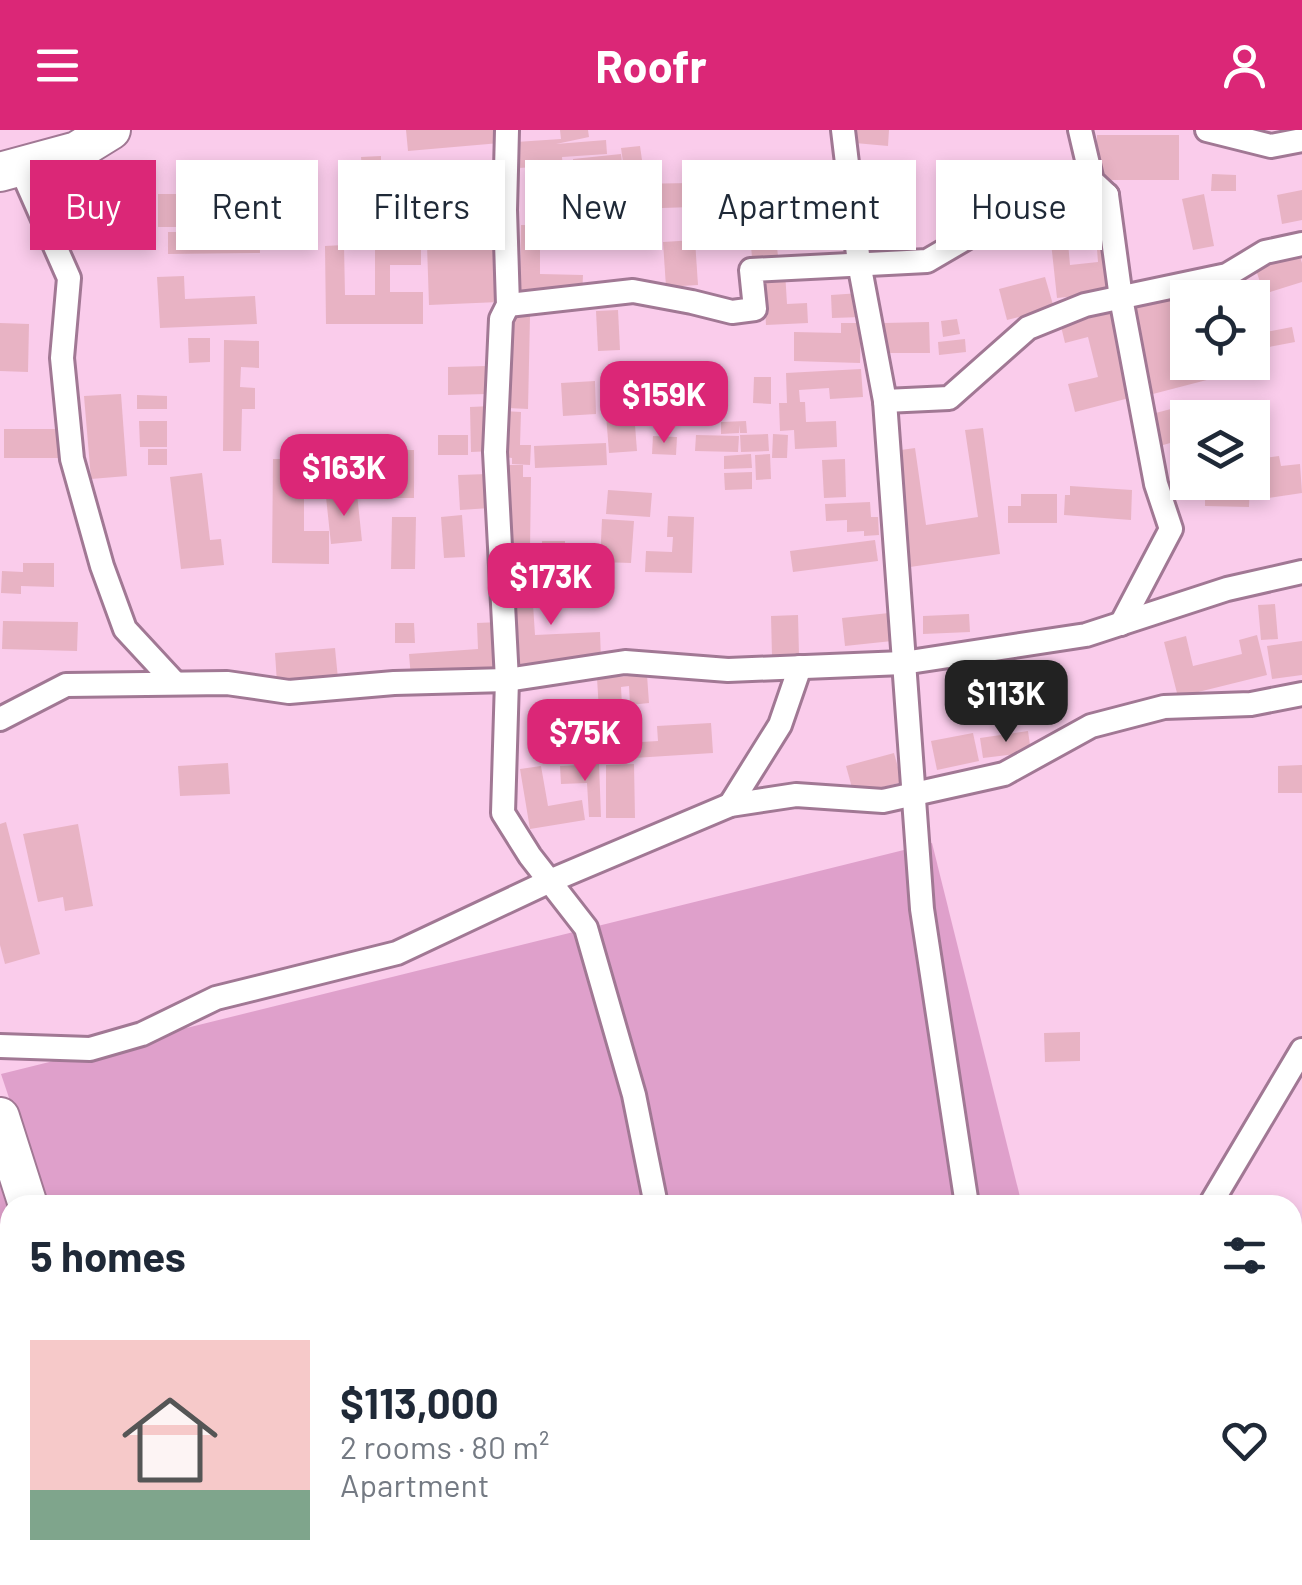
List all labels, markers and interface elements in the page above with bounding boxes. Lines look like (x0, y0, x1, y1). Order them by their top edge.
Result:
icon: menu (30, 38, 85, 93)
text: Roofr (595, 38, 707, 92)
icon: person (1217, 38, 1272, 93)
chip: Buy (30, 160, 156, 250)
chip: Rent (176, 160, 318, 250)
chip: Filters (338, 160, 505, 250)
chip: New (525, 160, 662, 250)
chip: Apartment (682, 160, 916, 250)
chip: House (936, 160, 1102, 250)
map controls (1170, 280, 1270, 500)
button: locate (1170, 280, 1270, 380)
pin: $159K (594, 361, 734, 446)
text: $159K (622, 374, 706, 412)
button: layers (1170, 400, 1270, 500)
pin: $163K (274, 434, 414, 519)
text: $163K (302, 447, 386, 485)
pin: $173K (481, 543, 621, 628)
text: $173K (510, 556, 592, 594)
pin: $113K (936, 660, 1076, 745)
text: $113K (967, 673, 1045, 711)
pin: $75K (526, 699, 644, 784)
text: $75K (549, 712, 621, 750)
icon: filters (1217, 1228, 1272, 1283)
text: 5 homes (30, 1230, 186, 1280)
text: $113,000 (340, 1377, 499, 1427)
icon: home (110, 1380, 230, 1500)
icon: heart (1217, 1413, 1272, 1468)
text: 2 rooms · 80 m² (340, 1427, 549, 1465)
text: Apartment (340, 1465, 489, 1503)

